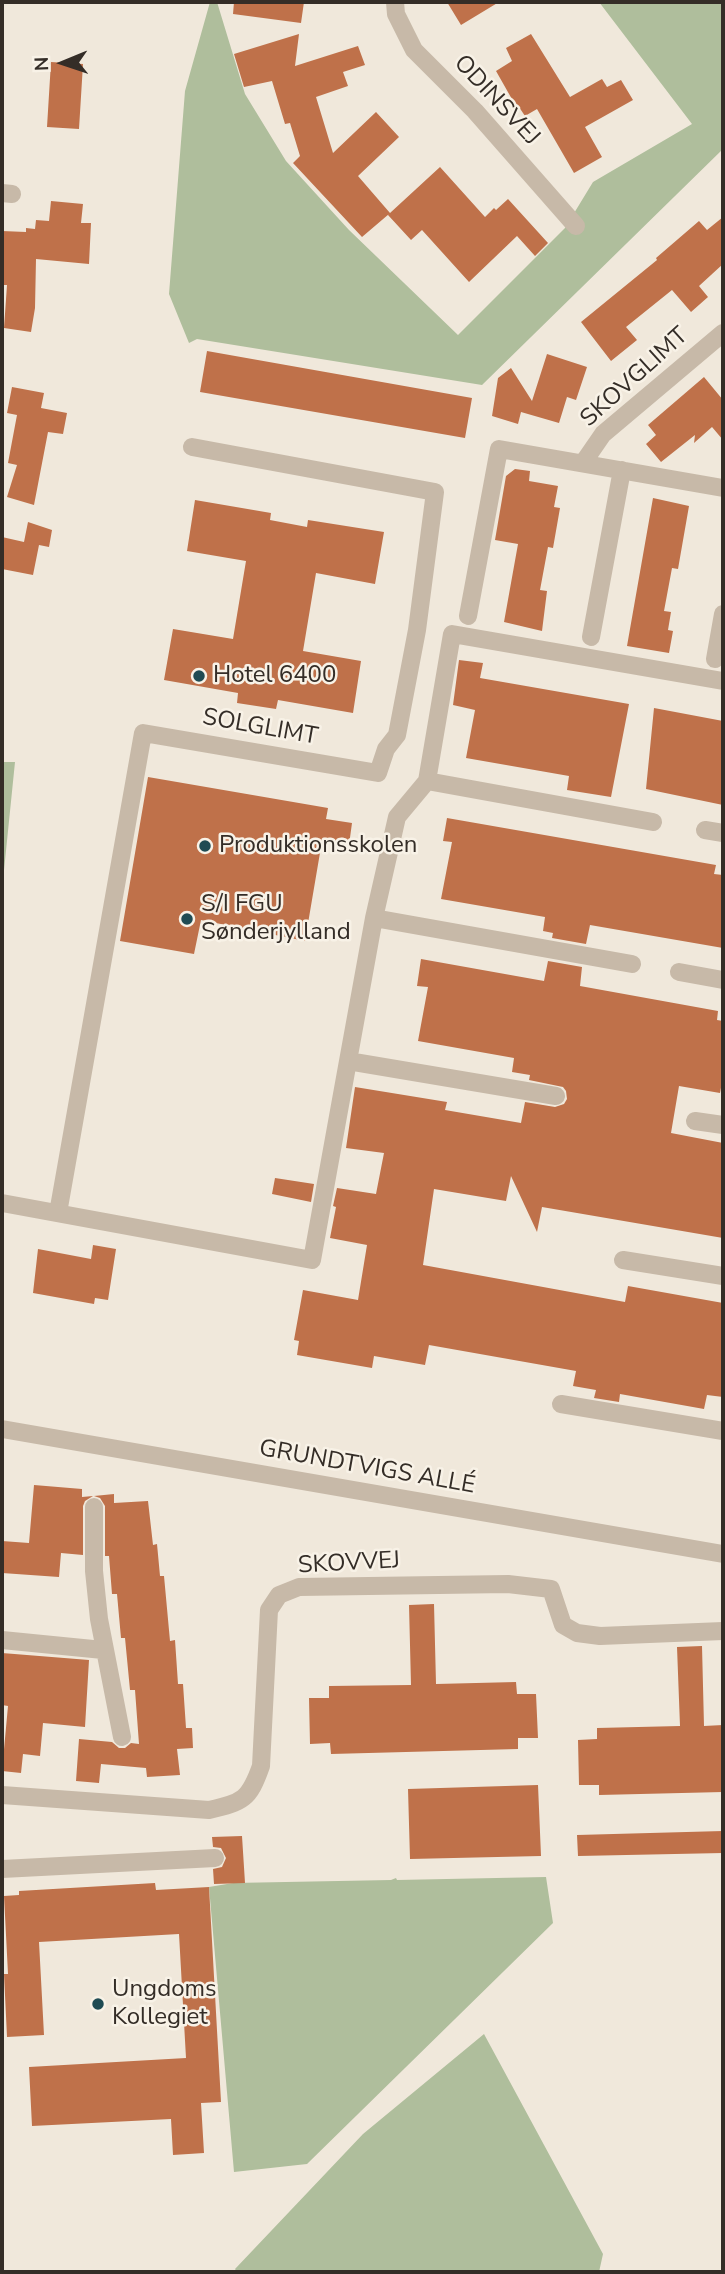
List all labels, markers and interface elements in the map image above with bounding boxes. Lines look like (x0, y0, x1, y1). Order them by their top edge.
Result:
north arrow (28, 28, 98, 98)
street label: ODINSVEJ (447, 50, 545, 152)
text: N (29, 56, 55, 71)
street label: SKOVGLIMT (575, 322, 695, 434)
place label: Hotel 6400 (213, 662, 336, 690)
marker: Hotel 6400 (191, 668, 207, 684)
street label: SOLGLIMT (200, 704, 320, 752)
place label: Produktionsskolen (219, 832, 417, 860)
marker: Produktionsskolen (197, 838, 213, 854)
place label: S/I FGU Sønderjylland (201, 891, 351, 947)
marker: S/I FGU Sønderjylland (179, 911, 195, 927)
street label: GRUNDTVIGS ALLÉ (257, 1435, 477, 1501)
street label: SKOVVEJ (297, 1547, 401, 1581)
place label: Ungdoms Kollegiet (112, 1976, 217, 2032)
marker: Ungdoms Kollegiet (90, 1996, 106, 2012)

